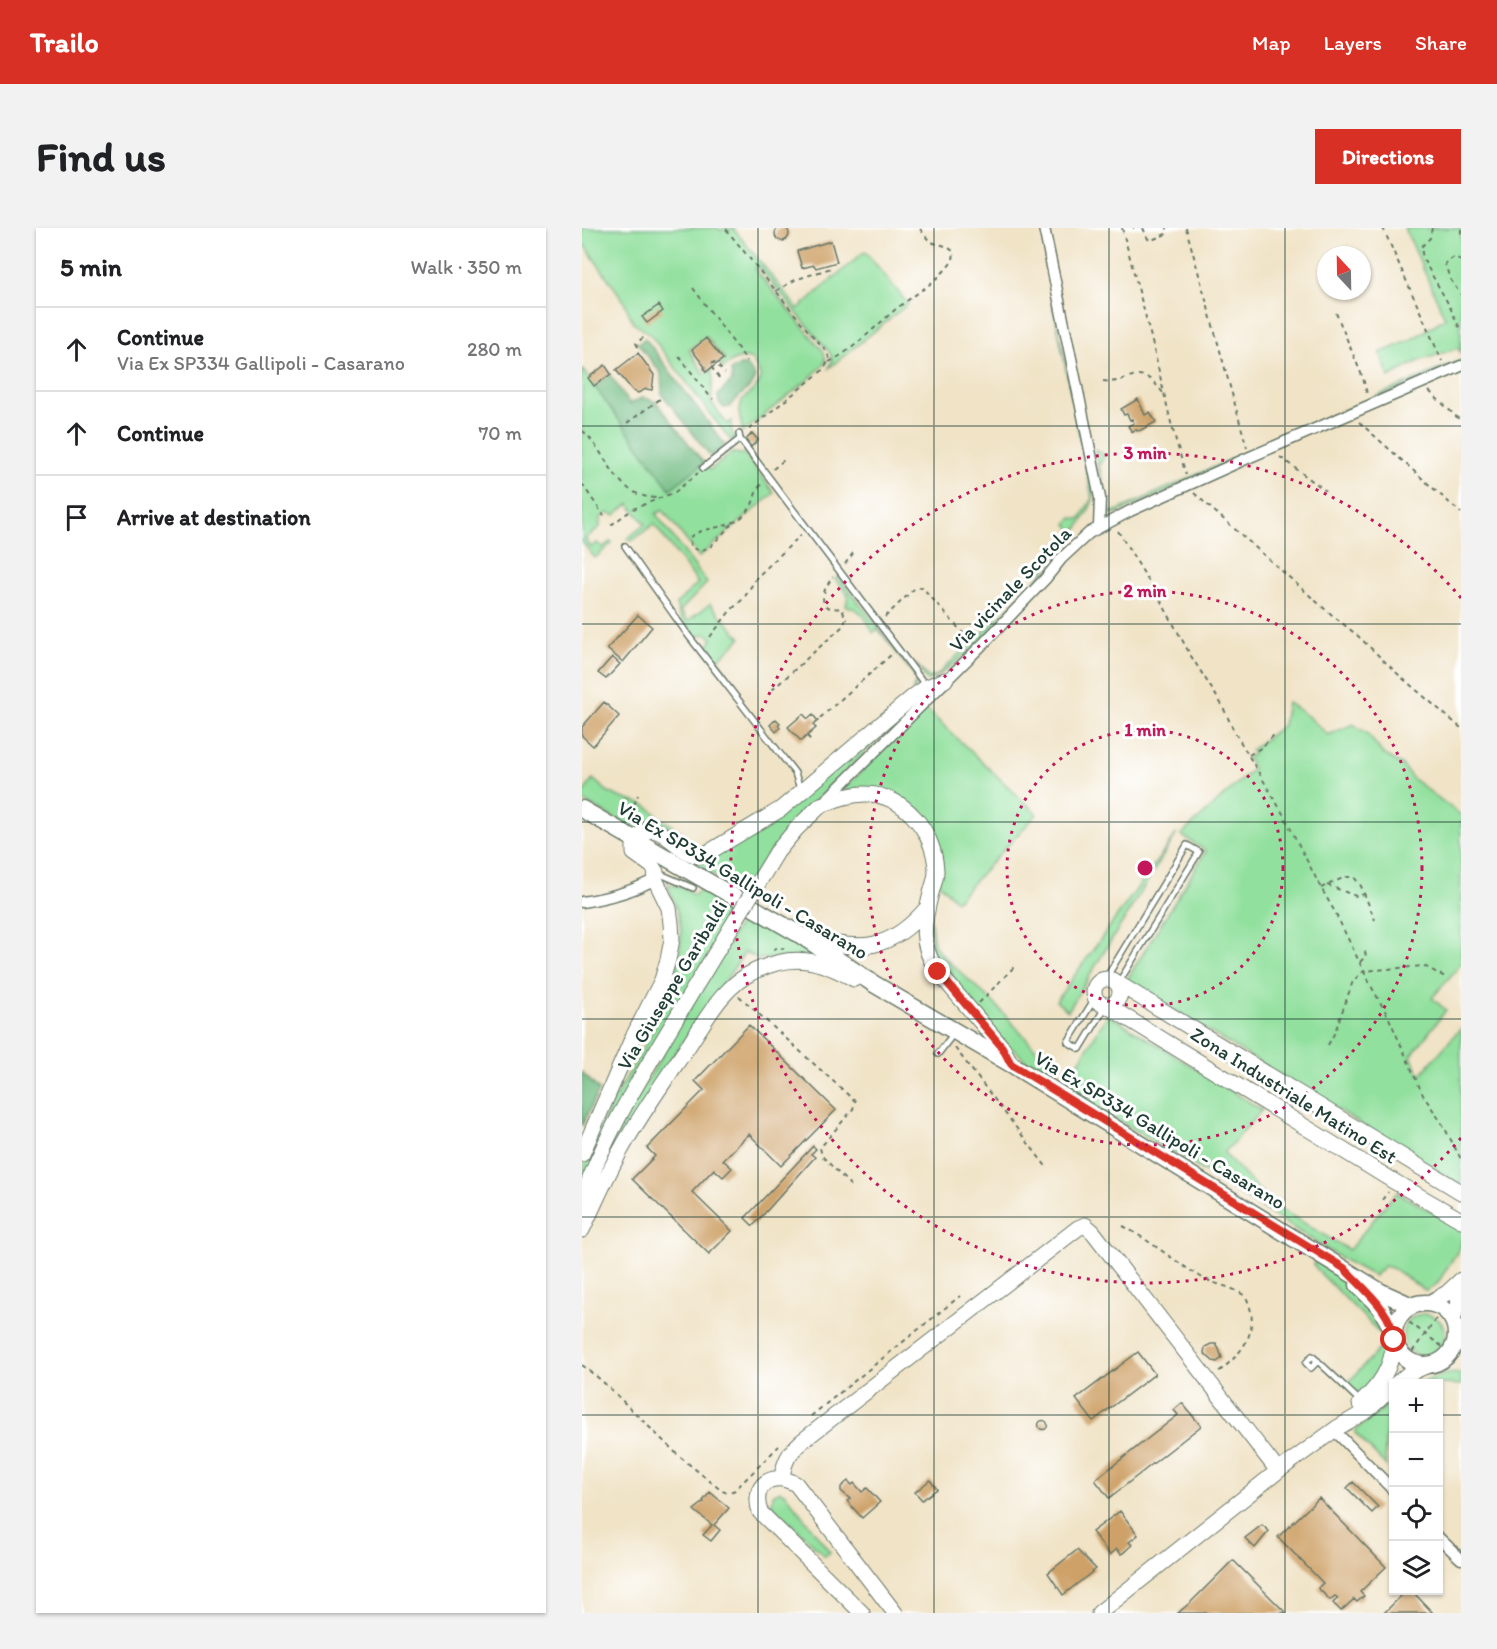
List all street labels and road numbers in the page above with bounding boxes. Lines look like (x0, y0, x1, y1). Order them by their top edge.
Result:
street label: Via vicinale Scotola (944, 521, 1076, 657)
street label: Via Ex SP334 Gallipoli - Casarano (613, 796, 873, 964)
street label: Via Giuseppe Garibaldi (612, 896, 732, 1074)
street label: Zona Industriale Matino Est (1186, 1022, 1402, 1169)
street label: Via Ex SP334 Gallipoli - Casarano (1030, 1046, 1290, 1214)

